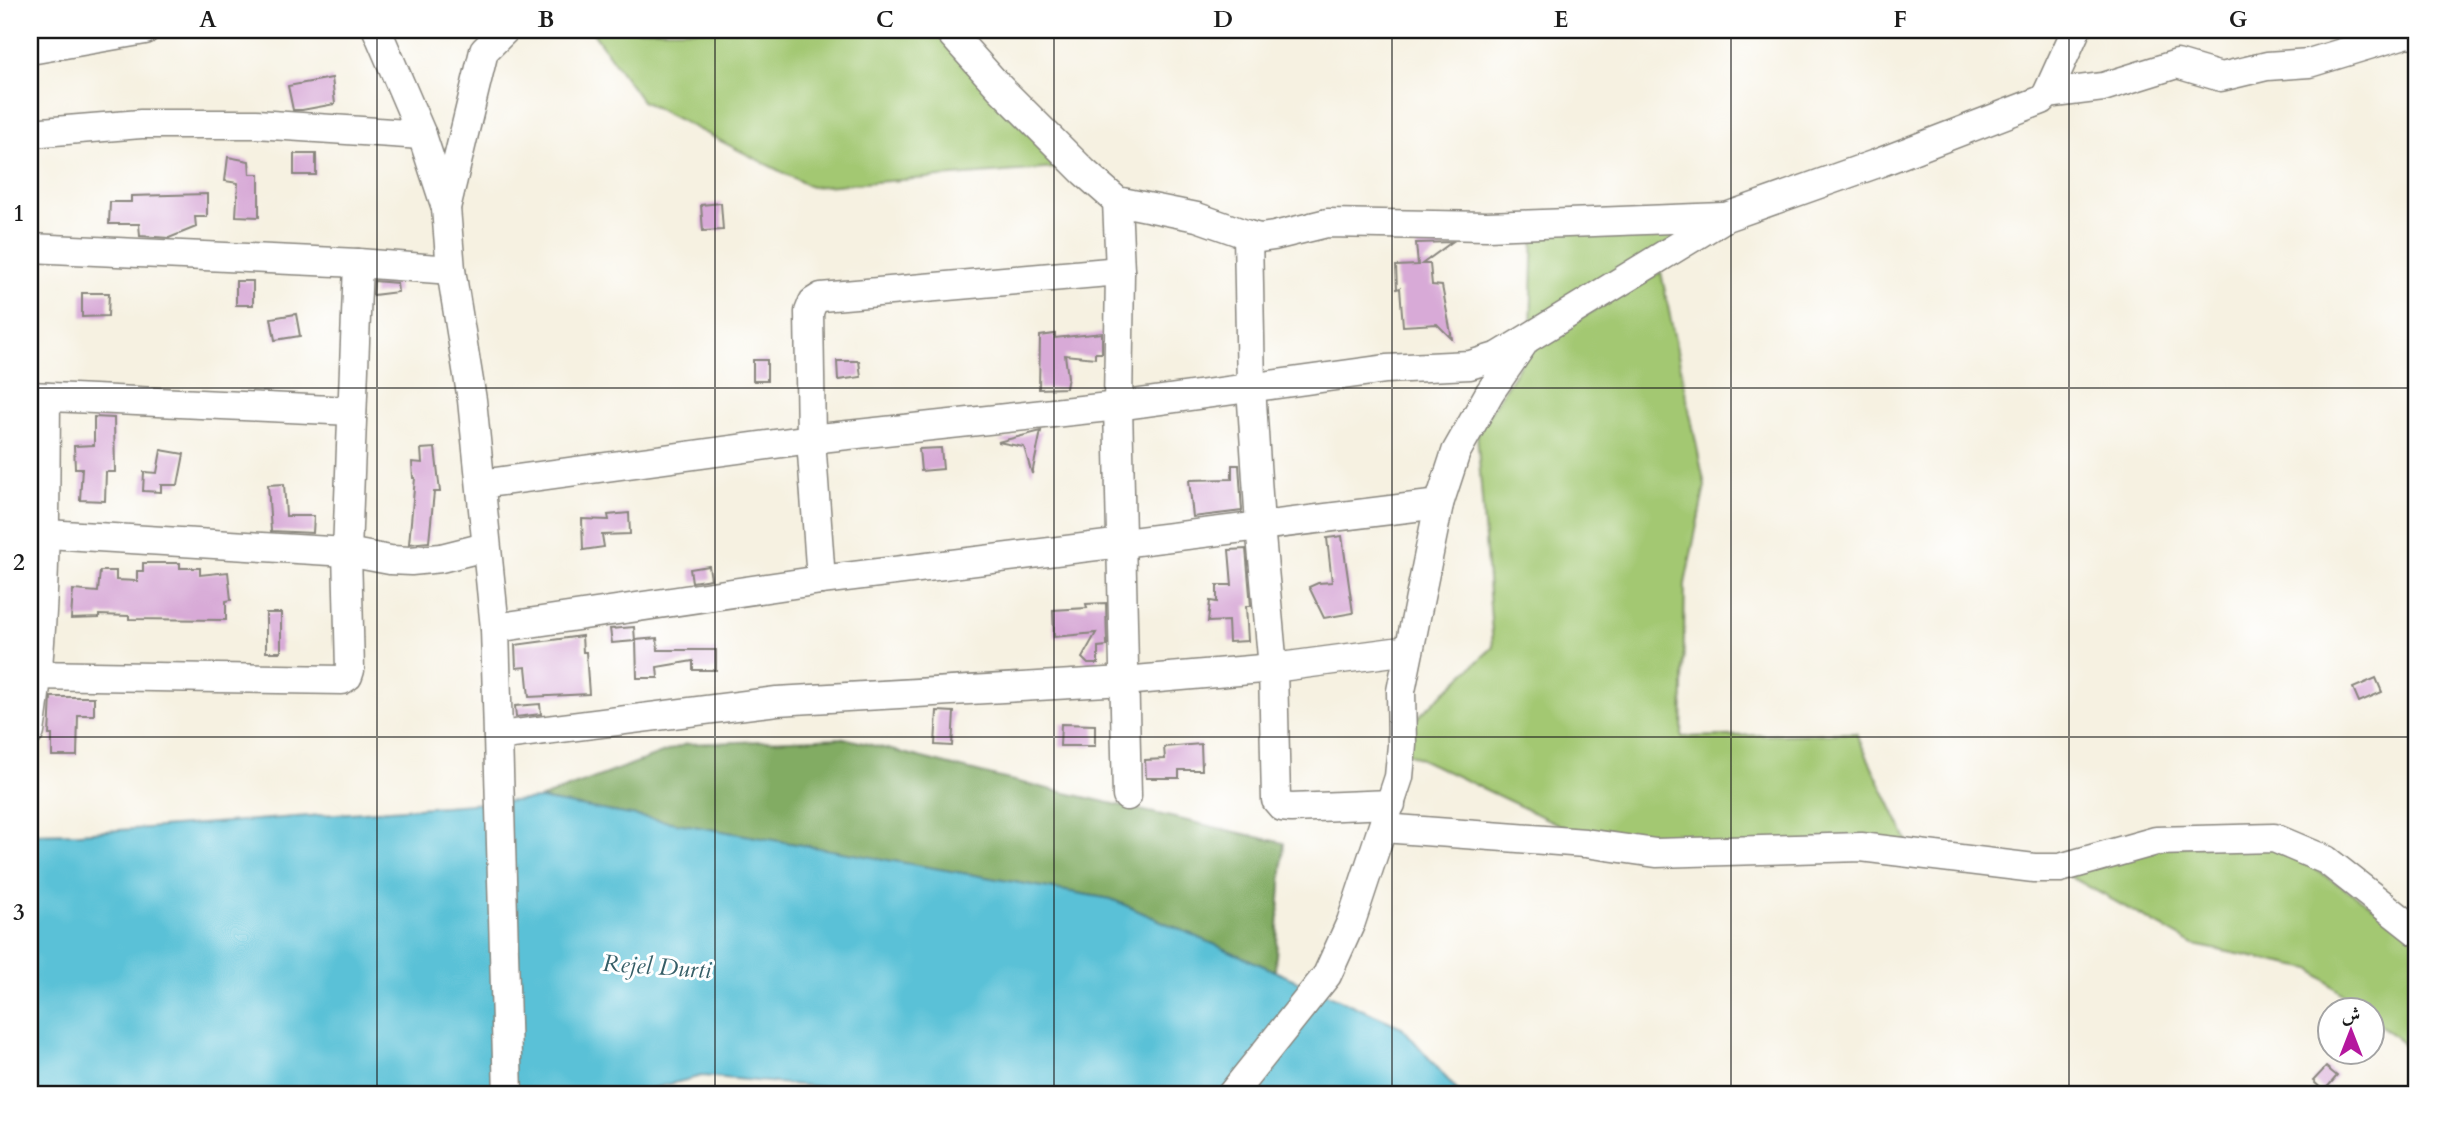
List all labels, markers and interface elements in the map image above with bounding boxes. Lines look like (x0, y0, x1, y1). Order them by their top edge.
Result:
text: A (199, 4, 217, 35)
text: B (538, 4, 554, 35)
text: C (876, 4, 894, 35)
text: D (1213, 4, 1233, 35)
text: E (1554, 4, 1568, 35)
text: F (1893, 4, 1907, 35)
text: G (2229, 4, 2248, 35)
text: 1 (13, 198, 25, 229)
text: 2 (13, 547, 25, 578)
text: 3 (13, 897, 25, 928)
water label: Rejel Durti (602, 947, 713, 987)
north arrow (2316, 996, 2386, 1066)
text: ش (2342, 1002, 2360, 1028)

